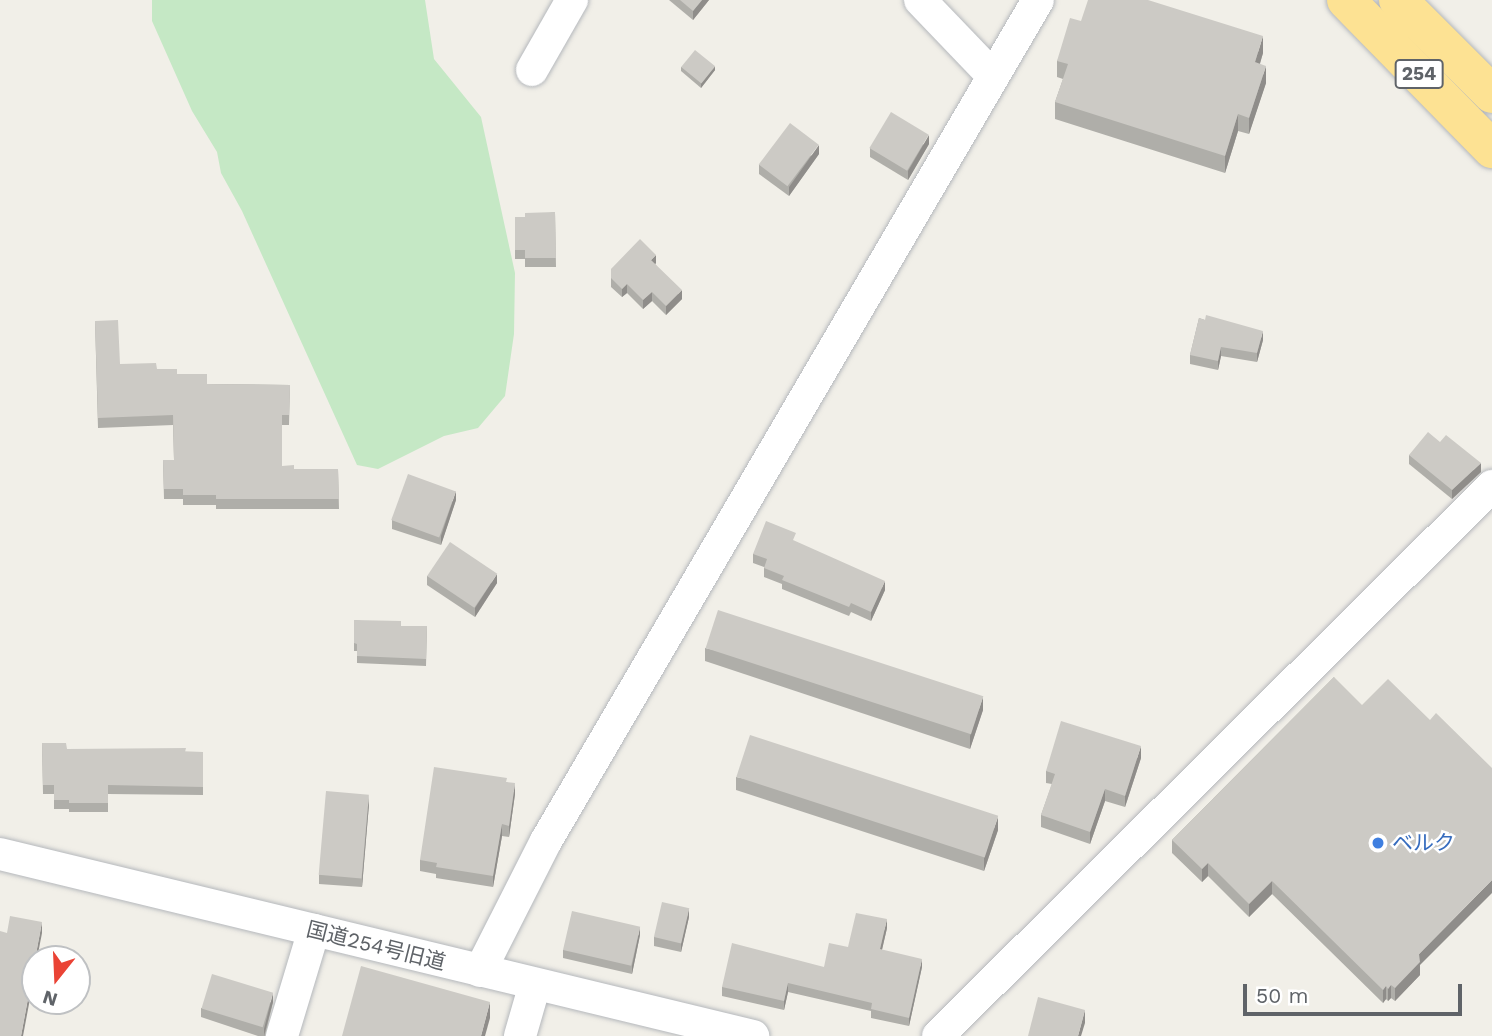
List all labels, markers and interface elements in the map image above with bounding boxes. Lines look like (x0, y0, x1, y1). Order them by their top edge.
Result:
road number: 254 (1394, 58, 1444, 90)
place label: ベルク (1392, 830, 1455, 856)
marker: ベルク (1370, 835, 1386, 851)
street label: 国道254号旧道 (304, 917, 448, 975)
north arrow (21, 945, 91, 1015)
scale bar (1247, 970, 1466, 1014)
text: 50 m (1256, 983, 1308, 1008)
text: N (40, 985, 60, 1012)

